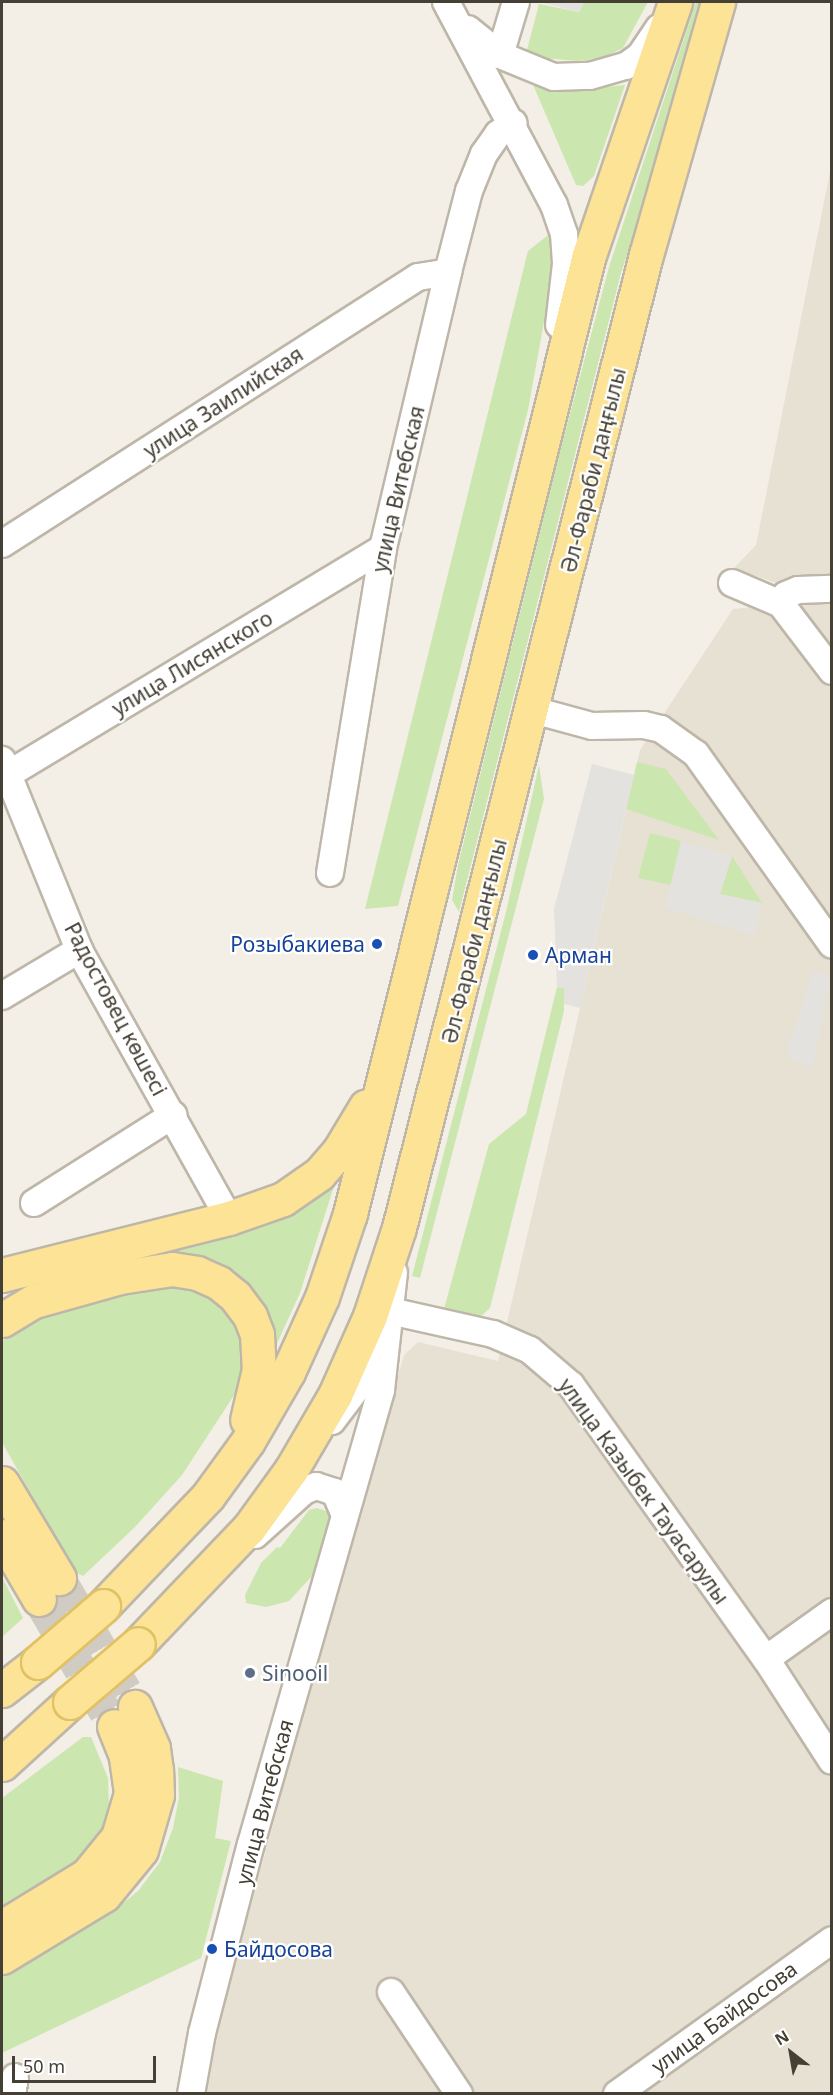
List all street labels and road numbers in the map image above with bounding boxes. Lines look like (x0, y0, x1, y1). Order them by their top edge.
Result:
street label: улица Заилийская (139, 341, 307, 463)
street label: Әл-Фараби даңғылы (555, 365, 631, 575)
street label: улица Витебская (367, 403, 429, 575)
street label: улица Лисянского (107, 605, 277, 721)
street label: Әл-Фараби даңғылы (436, 836, 512, 1046)
street label: Радостовец көшесі (60, 918, 172, 1100)
street label: улица Казыбек Тауасарулы (554, 1373, 734, 1609)
street label: улица Витебская (230, 1717, 298, 1887)
street label: улица Байдосова (646, 1956, 802, 2078)

